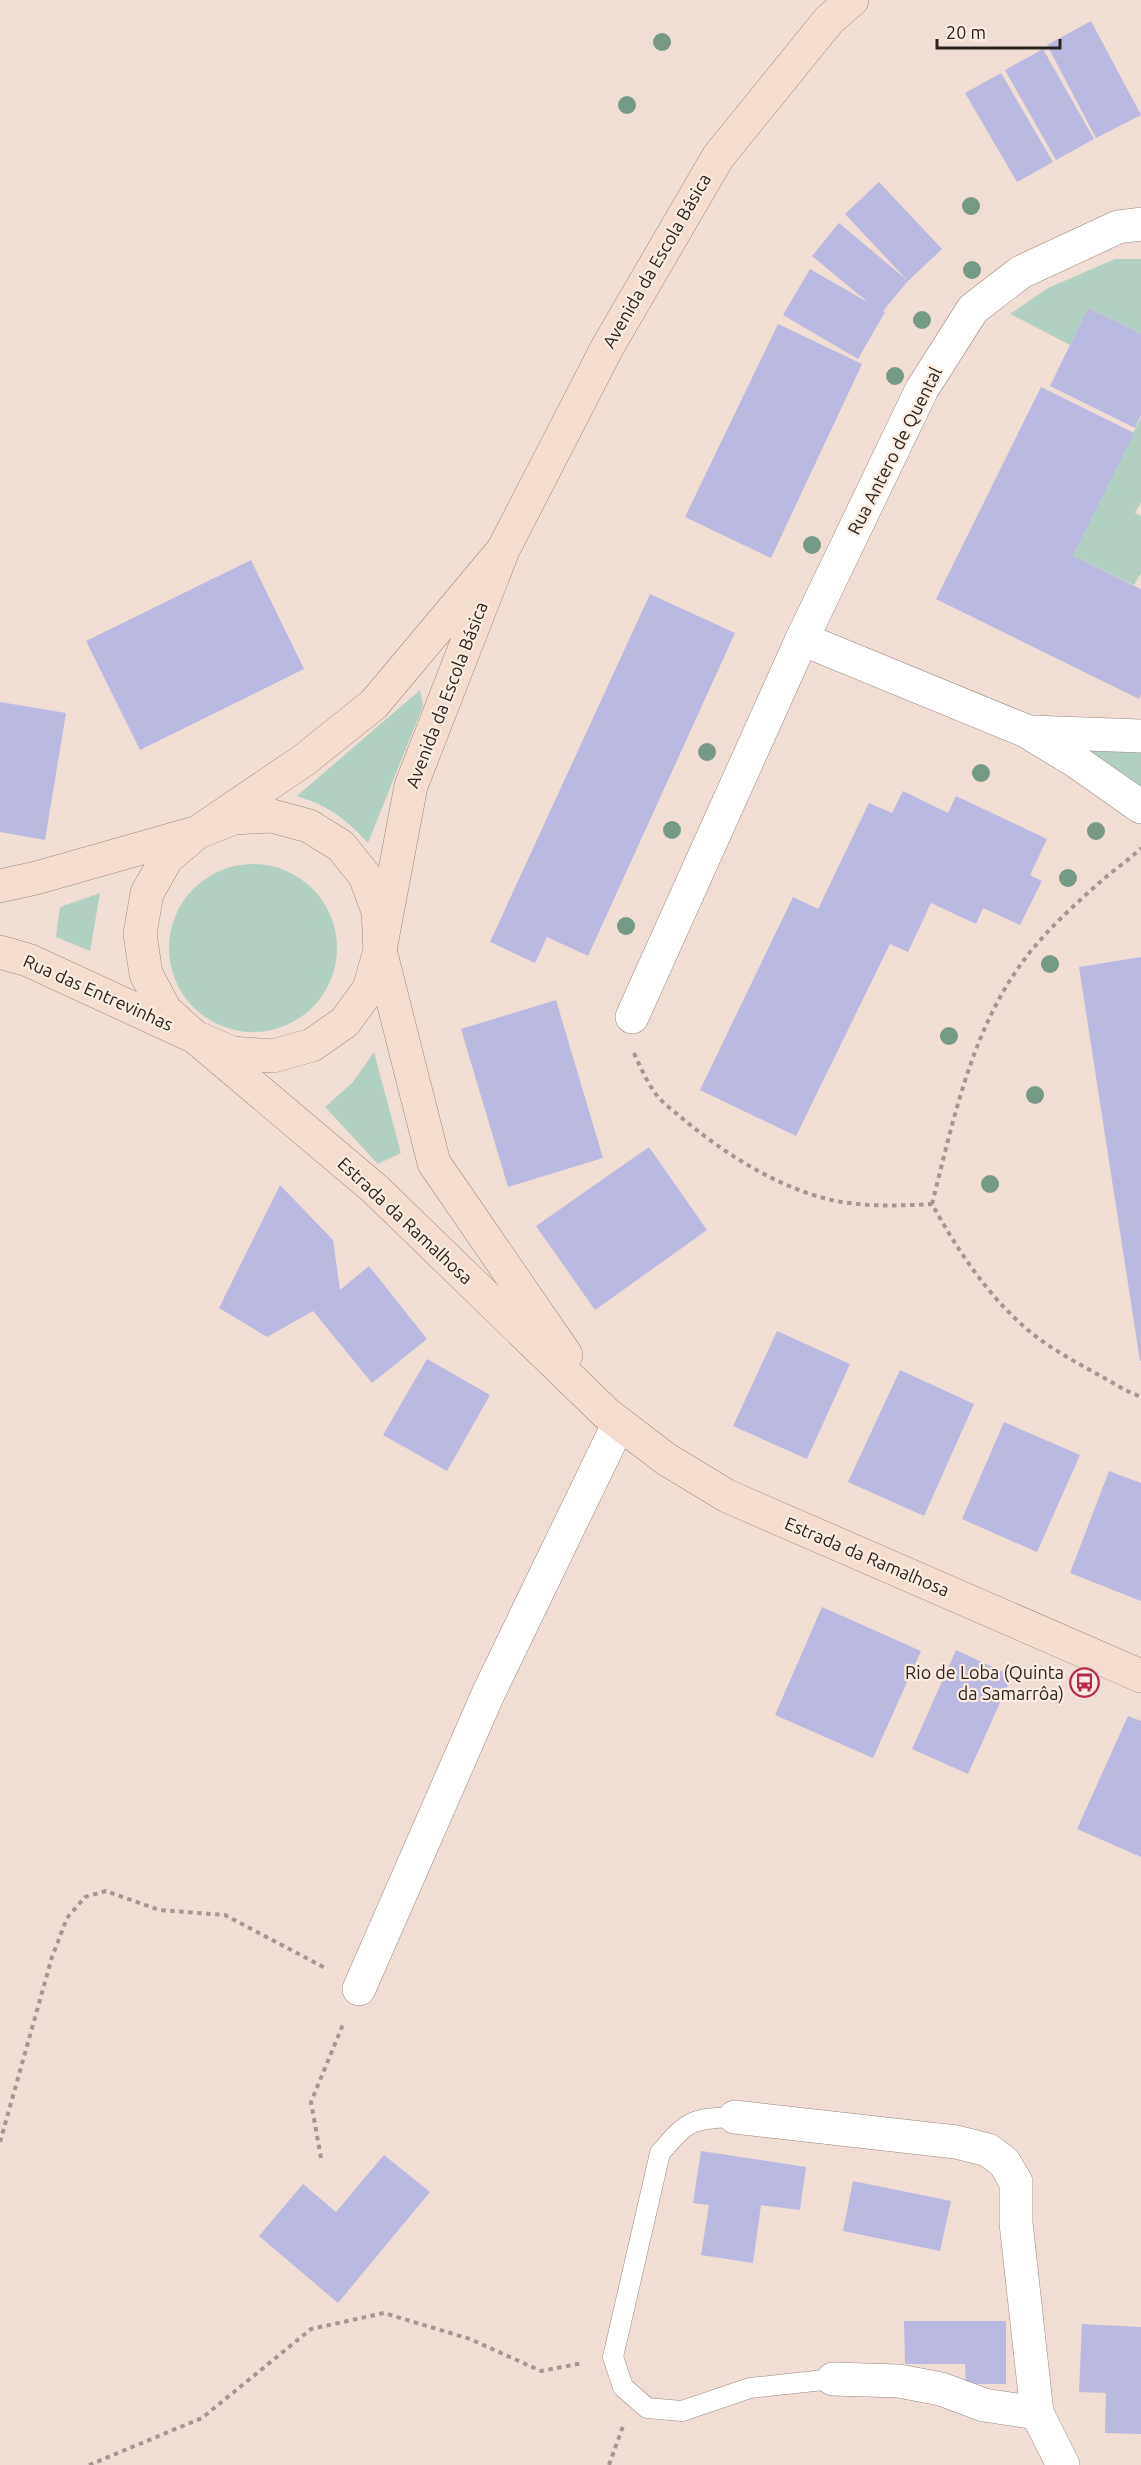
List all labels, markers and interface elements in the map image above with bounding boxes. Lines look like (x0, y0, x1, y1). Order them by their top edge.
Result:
scale bar (937, 12, 1060, 50)
text: 20 m (946, 22, 986, 42)
street label: Avenida da Escola Básica (598, 170, 714, 351)
street label: Rua Antero de Quental (843, 363, 946, 538)
street label: Avenida da Escola Básica (401, 599, 491, 791)
street label: Rua das Entrevinhas (21, 950, 176, 1034)
street label: Estrada da Ramalhosa (334, 1153, 477, 1288)
street label: Estrada da Ramalhosa (782, 1512, 953, 1600)
place label: Rio de Loba (Quinta da Samarrôa) (905, 1662, 1064, 1704)
bus stop icon: Rio de Loba (Quinta da Samarrôa) (1069, 1667, 1101, 1699)

